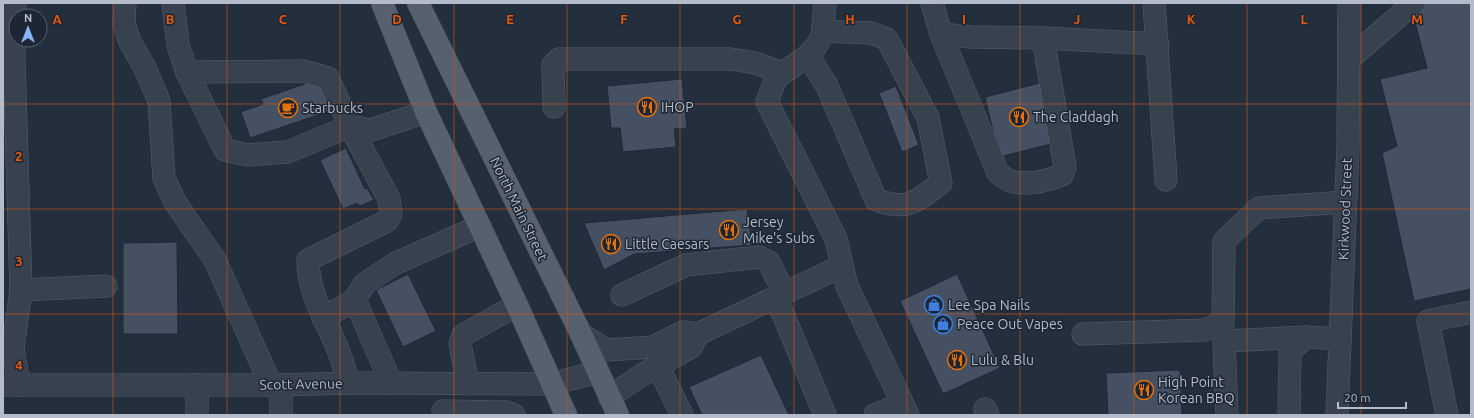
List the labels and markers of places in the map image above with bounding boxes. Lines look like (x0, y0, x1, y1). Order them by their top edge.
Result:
restaurant icon: IHOP (636, 96, 658, 118)
cafe icon: Starbucks (277, 97, 299, 119)
place label: IHOP (661, 99, 694, 115)
place label: Starbucks (302, 100, 363, 116)
restaurant icon: The Claddagh (1008, 106, 1030, 128)
place label: The Claddagh (1033, 109, 1119, 125)
place label: Jersey Mike's Subs (743, 214, 815, 246)
restaurant icon: Jersey Mike's Subs (718, 219, 740, 241)
restaurant icon: Little Caesars (600, 233, 622, 255)
place label: Little Caesars (625, 236, 709, 252)
shop icon: Lee Spa Nails (923, 294, 945, 316)
place label: Lee Spa Nails (948, 297, 1030, 313)
shop icon: Peace Out Vapes (932, 313, 954, 335)
place label: Peace Out Vapes (957, 316, 1063, 332)
restaurant icon: Lulu & Blu (946, 349, 968, 371)
place label: Lulu & Blu (971, 352, 1034, 368)
place label: High Point Korean BBQ (1158, 374, 1235, 406)
restaurant icon: High Point Korean BBQ (1133, 379, 1155, 401)

